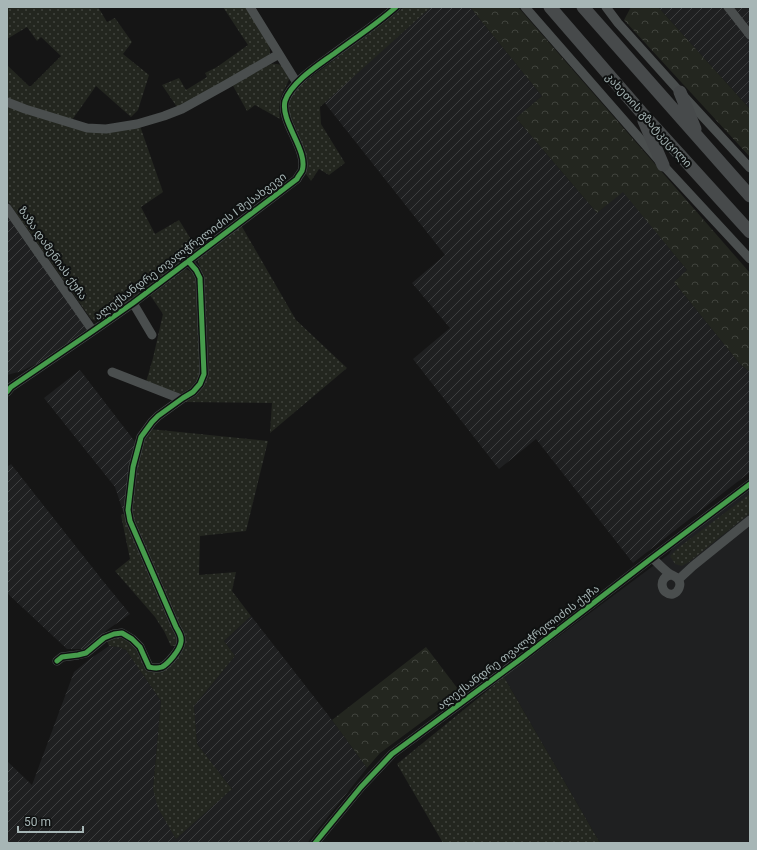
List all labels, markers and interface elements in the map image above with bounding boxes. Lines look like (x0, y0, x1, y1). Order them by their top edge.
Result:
street label: კახეთის გზატკეცილი (603, 70, 694, 170)
street label: ალექსანდრე თვალჭრელიძის I შესახვევი (92, 170, 289, 323)
street label: ზაზა დამენიას ქუჩა (15, 204, 90, 302)
street label: ალექსანდრე თვალჭრელიძის ქუჩა (435, 582, 602, 713)
scale bar (18, 808, 83, 834)
text: 50 m (24, 815, 51, 829)

